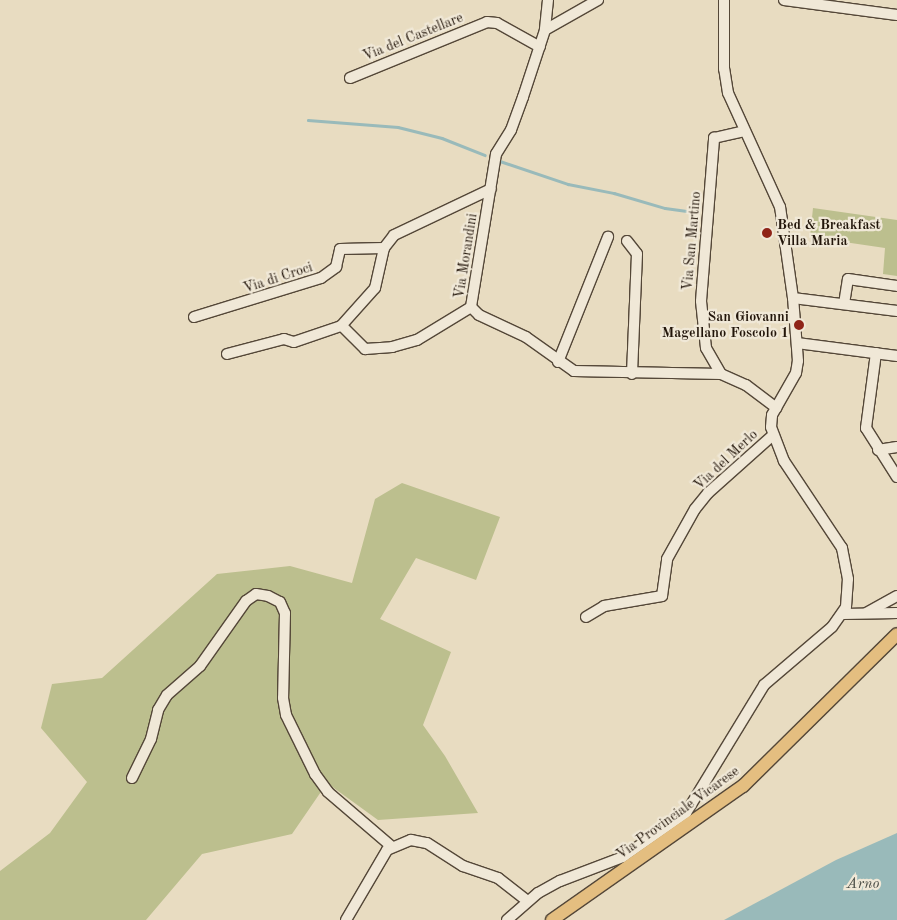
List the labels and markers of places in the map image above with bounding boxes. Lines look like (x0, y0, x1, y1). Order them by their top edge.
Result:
place label: Bed & Breakfast Villa Maria (777, 217, 881, 250)
marker: Bed & Breakfast Villa Maria (761, 227, 773, 239)
place label: San Giovanni Magellano Foscolo 1 (662, 309, 789, 342)
marker: San Giovanni Magellano Foscolo 1 (793, 319, 805, 331)

